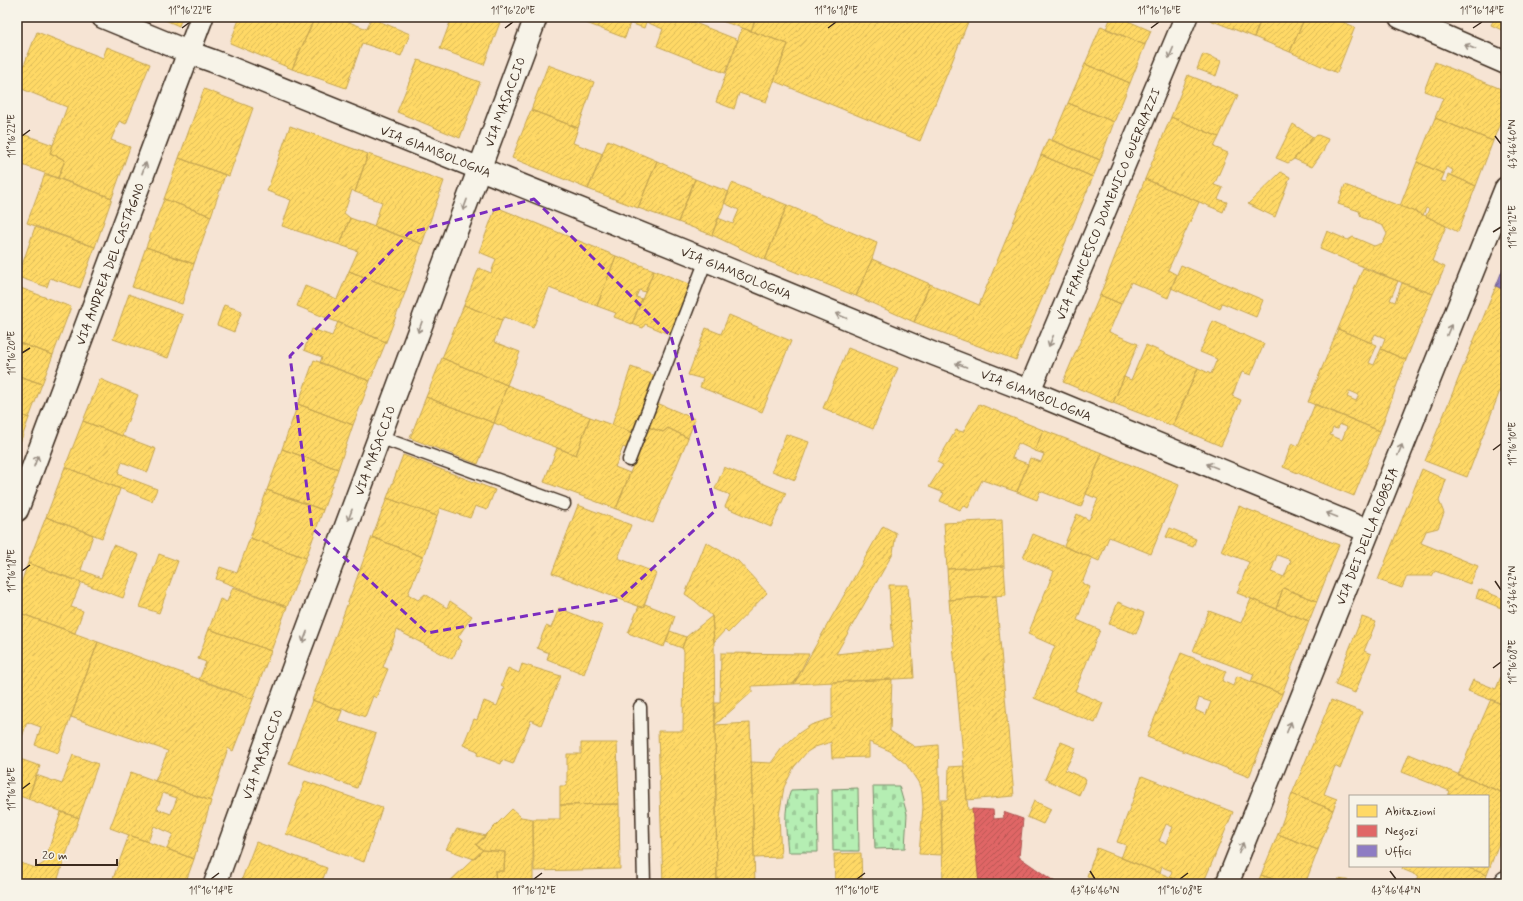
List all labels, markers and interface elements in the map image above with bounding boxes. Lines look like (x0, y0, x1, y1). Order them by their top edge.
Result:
text: 11°16'22"E (168, 4, 212, 18)
text: 11°16'20"E (491, 4, 535, 18)
text: 11°16'18"E (814, 4, 858, 18)
text: 11°16'16"E (1137, 4, 1181, 18)
text: 11°16'14"E (1460, 4, 1504, 18)
one-way arrow (1465, 43, 1477, 51)
one-way arrow (1167, 47, 1174, 59)
street label: VIA MASACCIO (481, 55, 530, 150)
street label: VIA FRANCESCO DOMENICO GUERRAZZI (1053, 85, 1165, 323)
text: 11°16'22"E (5, 114, 19, 158)
text: 43°46'40"N (1506, 119, 1520, 168)
street label: VIA GIAMBOLOGNA (377, 122, 493, 182)
one-way arrow (141, 163, 149, 175)
street label: VIA ANDREA DEL CASTAGNO (73, 181, 149, 348)
one-way arrow (460, 199, 468, 211)
text: 11°16'12"E (1506, 205, 1520, 249)
street label: VIA GIAMBOLOGNA (678, 244, 794, 304)
one-way arrow (835, 312, 847, 319)
one-way arrow (415, 321, 423, 333)
one-way arrow (1445, 324, 1453, 336)
text: 11°16'20"E (5, 331, 19, 375)
one-way arrow (1046, 334, 1054, 346)
one-way arrow (956, 360, 968, 368)
street label: VIA GIAMBOLOGNA (978, 366, 1094, 426)
street label: VIA MASACCIO (351, 403, 400, 498)
text: 11°16'10"E (1506, 422, 1520, 466)
one-way arrow (1397, 445, 1405, 457)
one-way arrow (32, 455, 40, 467)
one-way arrow (1206, 461, 1218, 469)
street label: VIA DEI DELLA ROBBIA (1333, 465, 1403, 608)
one-way arrow (346, 508, 354, 520)
one-way arrow (1327, 510, 1339, 518)
text: 11°16'18"E (5, 549, 19, 593)
text: 43°46'42"N (1506, 566, 1520, 614)
one-way arrow (301, 630, 308, 643)
text: 11°16'08"E (1506, 639, 1520, 684)
street label: VIA MASACCIO (239, 707, 288, 802)
one-way arrow (1286, 722, 1294, 734)
text: 11°16'16"E (5, 767, 19, 811)
legend (1349, 795, 1489, 867)
text: Abitazioni (1385, 804, 1436, 820)
text: Negozi (1385, 824, 1418, 841)
scale bar (36, 841, 117, 867)
one-way arrow (1238, 842, 1245, 854)
text: Uffici (1385, 844, 1412, 860)
text: 20 m (42, 848, 68, 864)
text: 11°16'14"E (189, 884, 233, 898)
text: 11°16'12"E (512, 884, 556, 898)
text: 11°16'10"E (835, 884, 879, 898)
text: 43°46'46"N (1071, 884, 1120, 898)
text: 11°16'08"E (1158, 884, 1203, 898)
text: 43°46'44"N (1371, 884, 1421, 898)

